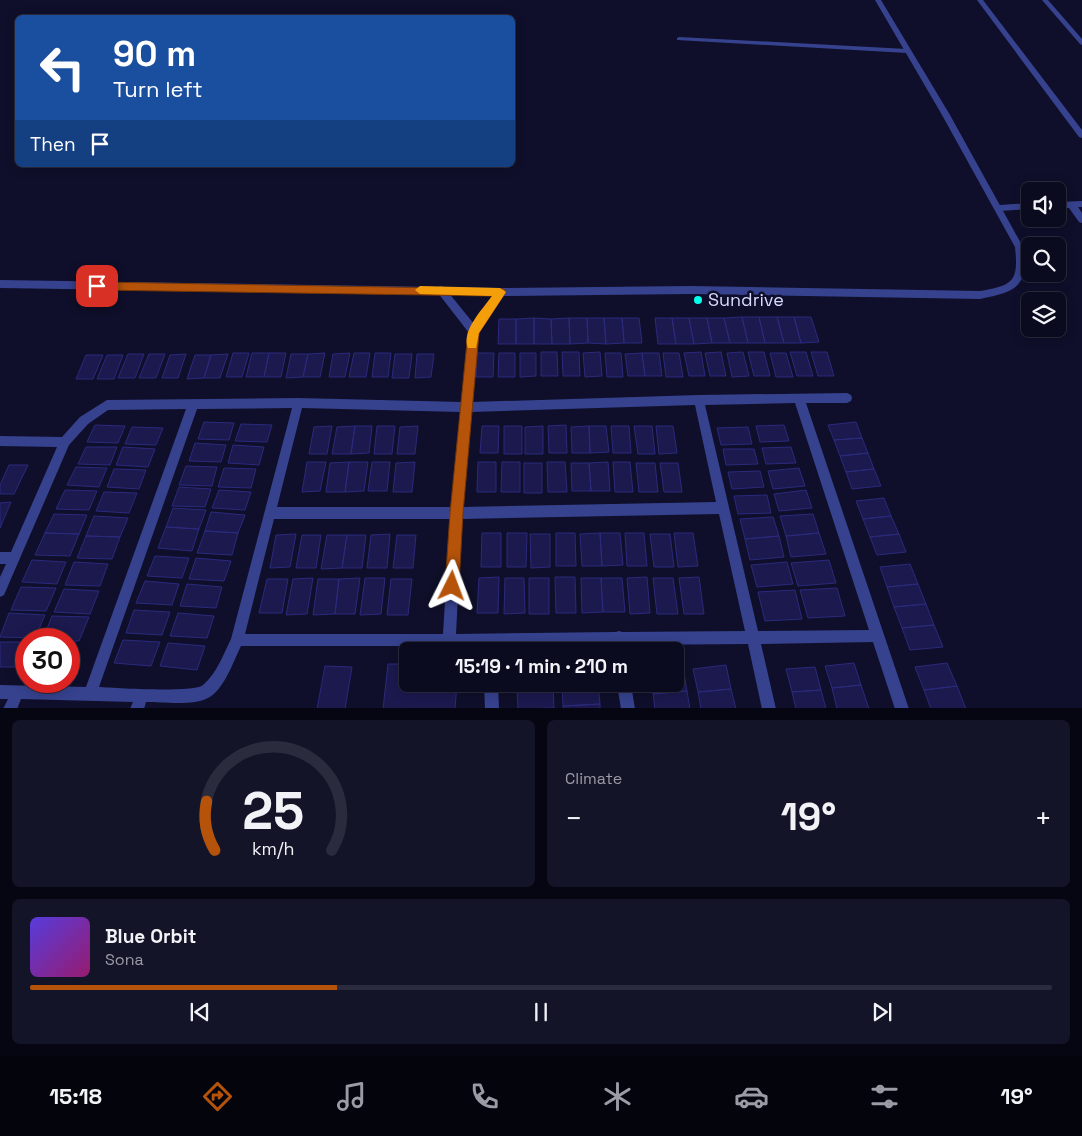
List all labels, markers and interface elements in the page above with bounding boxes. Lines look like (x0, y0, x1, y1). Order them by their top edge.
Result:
text: 90 m (113, 32, 196, 76)
icon: left (30, 35, 95, 100)
text: Turn left (113, 75, 203, 103)
icon: arrive (86, 130, 114, 158)
text: Then (30, 132, 76, 157)
map controls (1021, 182, 1066, 337)
button: sound (1021, 182, 1066, 227)
button: search (1021, 237, 1066, 282)
pin (76, 265, 118, 307)
icon: arrive (83, 272, 111, 300)
place label: Sundrive (708, 288, 784, 311)
button: layers (1021, 292, 1066, 337)
marker: Sundrive (692, 294, 704, 306)
position arrow (425, 559, 477, 611)
speed limit sign: 30 (15, 628, 80, 693)
text: 15:19 · 1 min · 210 m (455, 654, 628, 679)
text: Climate (565, 768, 622, 789)
text: 25 (242, 778, 305, 844)
text: 19° (781, 793, 836, 841)
text: − (565, 800, 582, 836)
text: + (1035, 800, 1052, 836)
text: km/h (252, 837, 295, 860)
text: Blue Orbit (105, 924, 196, 949)
text: Sona (105, 949, 144, 970)
icon: previous (186, 998, 214, 1026)
icon: pause (527, 998, 555, 1026)
icon: next (868, 998, 896, 1026)
icon: directions (200, 1079, 235, 1114)
icon: music (334, 1079, 369, 1114)
icon: phone (467, 1079, 502, 1114)
icon: climate (600, 1079, 635, 1114)
icon: car (734, 1079, 769, 1114)
icon: filters (867, 1079, 902, 1114)
text: 15:18 (49, 1082, 102, 1110)
text: 19° (1001, 1082, 1033, 1110)

